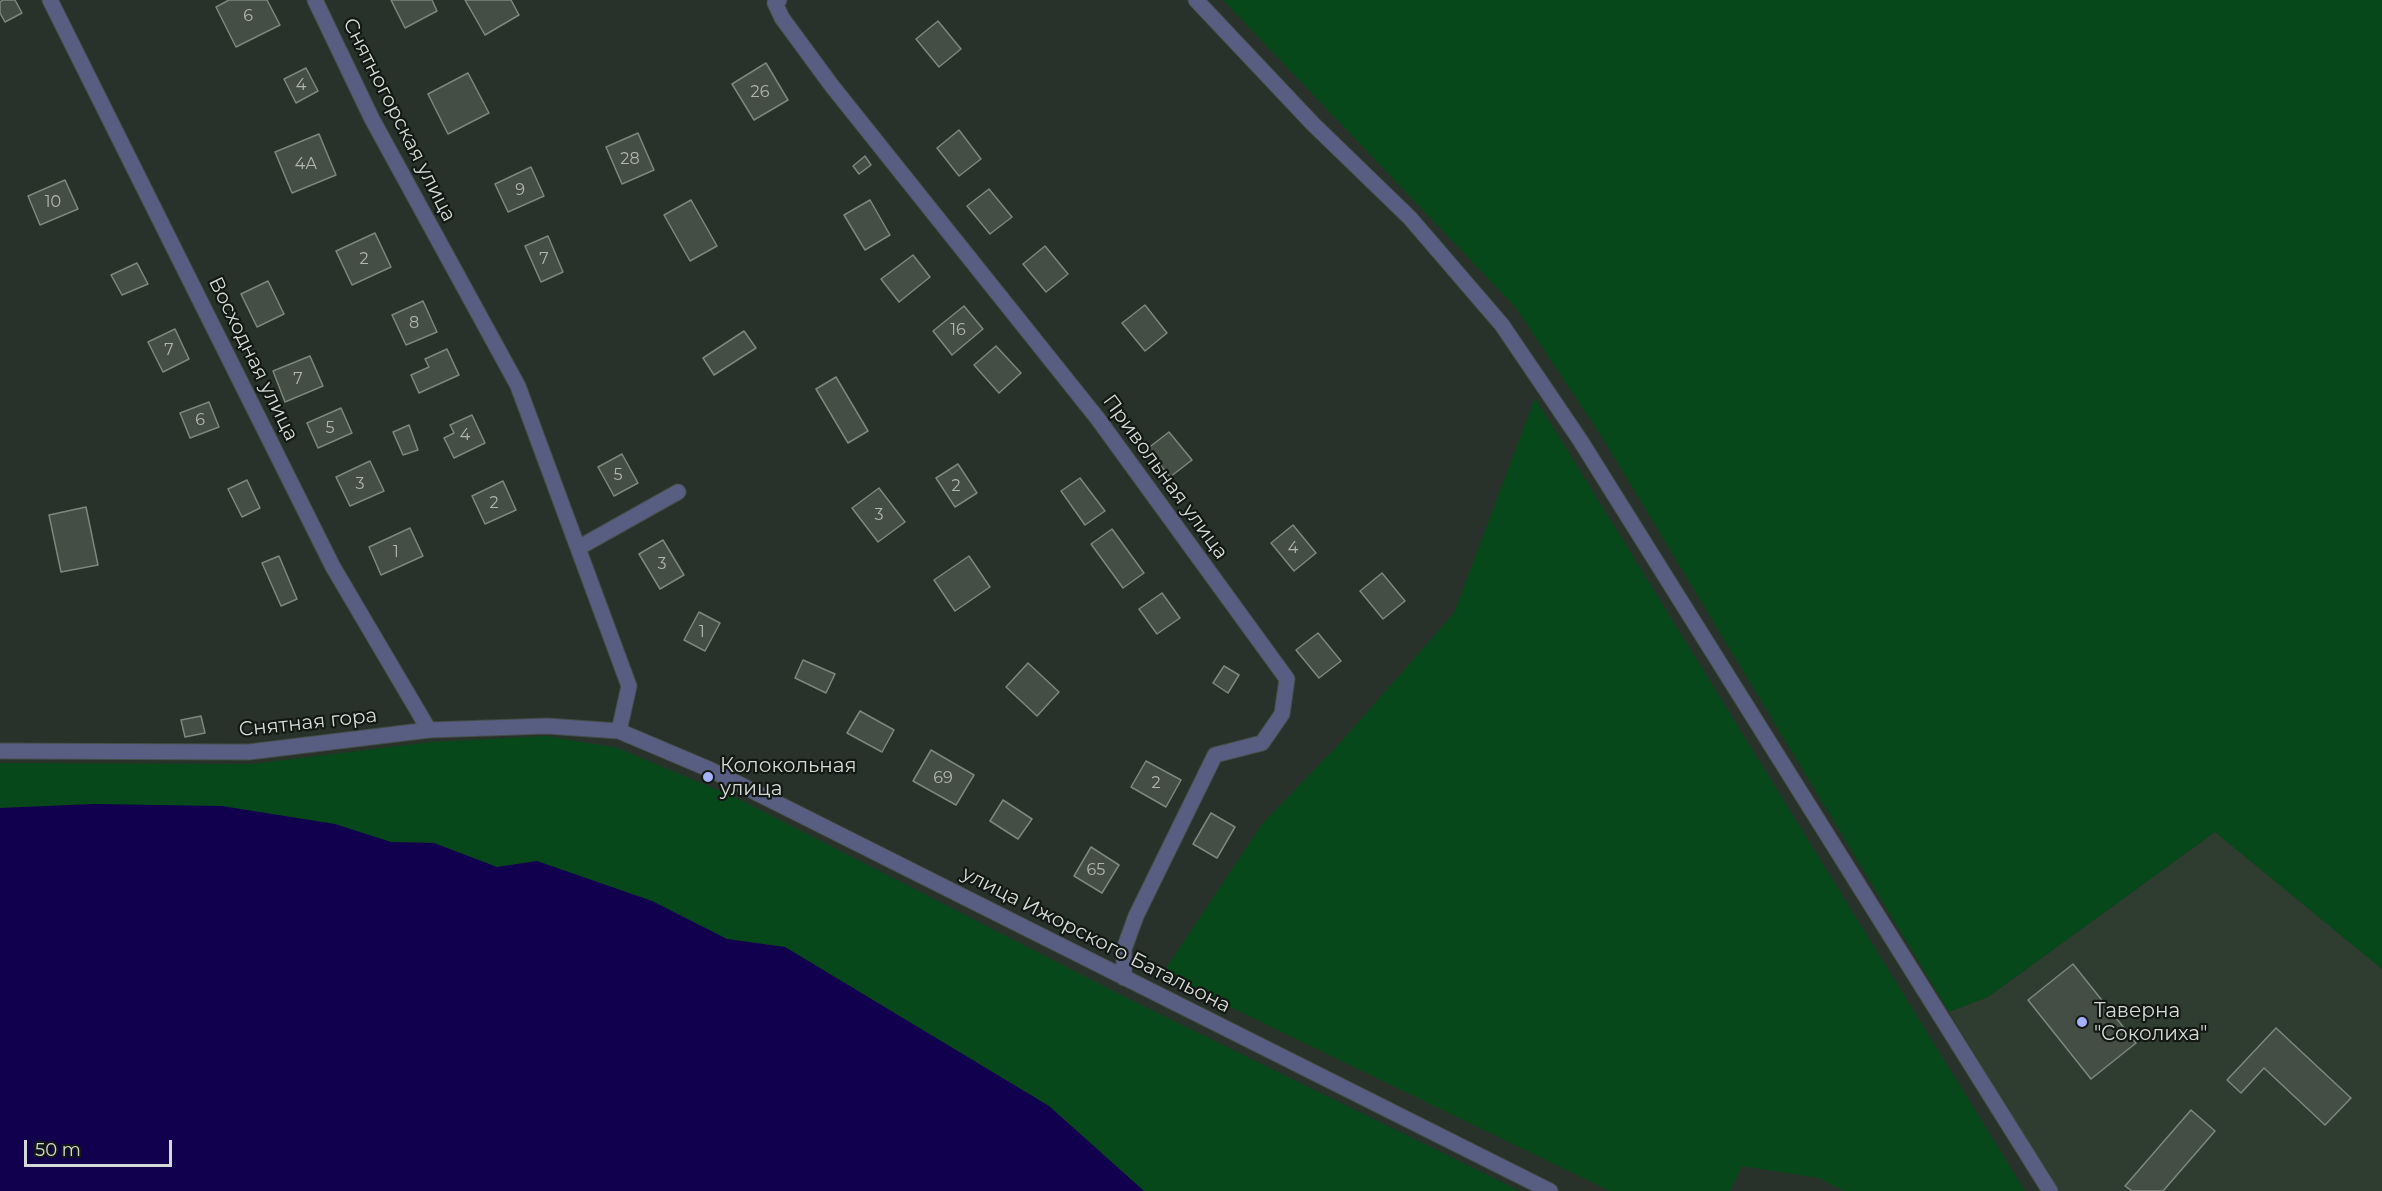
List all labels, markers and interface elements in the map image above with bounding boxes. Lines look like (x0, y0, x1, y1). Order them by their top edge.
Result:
house number: 6 (243, 6, 253, 26)
street label: Снятногорская улица (337, 14, 461, 226)
house number: 4 (296, 75, 306, 95)
house number: 26 (751, 82, 769, 102)
house number: 28 (620, 149, 640, 169)
house number: 4А (295, 154, 317, 174)
house number: 9 (515, 180, 525, 200)
house number: 10 (45, 192, 61, 212)
house number: 2 (359, 249, 369, 269)
house number: 7 (539, 249, 549, 269)
street label: Восходная улица (203, 273, 303, 445)
house number: 8 (409, 313, 419, 333)
house number: 16 (950, 320, 966, 340)
house number: 7 (164, 340, 174, 360)
house number: 7 (293, 369, 303, 389)
street label: Привольная улица (1097, 390, 1233, 564)
house number: 6 (195, 410, 205, 430)
house number: 5 (325, 418, 335, 438)
house number: 4 (460, 425, 470, 445)
house number: 5 (613, 465, 623, 485)
house number: 3 (355, 474, 365, 494)
house number: 2 (951, 476, 961, 496)
house number: 2 (489, 493, 499, 513)
house number: 3 (874, 505, 884, 525)
house number: 4 (1288, 538, 1298, 558)
house number: 1 (393, 542, 399, 562)
house number: 3 (657, 554, 667, 574)
house number: 1 (699, 622, 705, 642)
street label: Снятная гора (238, 704, 378, 742)
place label: Колокольная улица (720, 754, 857, 801)
house number: 69 (933, 768, 953, 788)
marker: Колокольная улица (701, 770, 715, 784)
house number: 2 (1151, 773, 1161, 793)
house number: 65 (1087, 860, 1105, 880)
street label: улица Ижорского Батальона (958, 862, 1234, 1018)
place label: Таверна "Соколиха" (2094, 999, 2207, 1046)
marker: Таверна "Соколиха" (2075, 1015, 2089, 1029)
scale bar (27, 1128, 176, 1166)
text: 50 m (35, 1139, 81, 1161)

